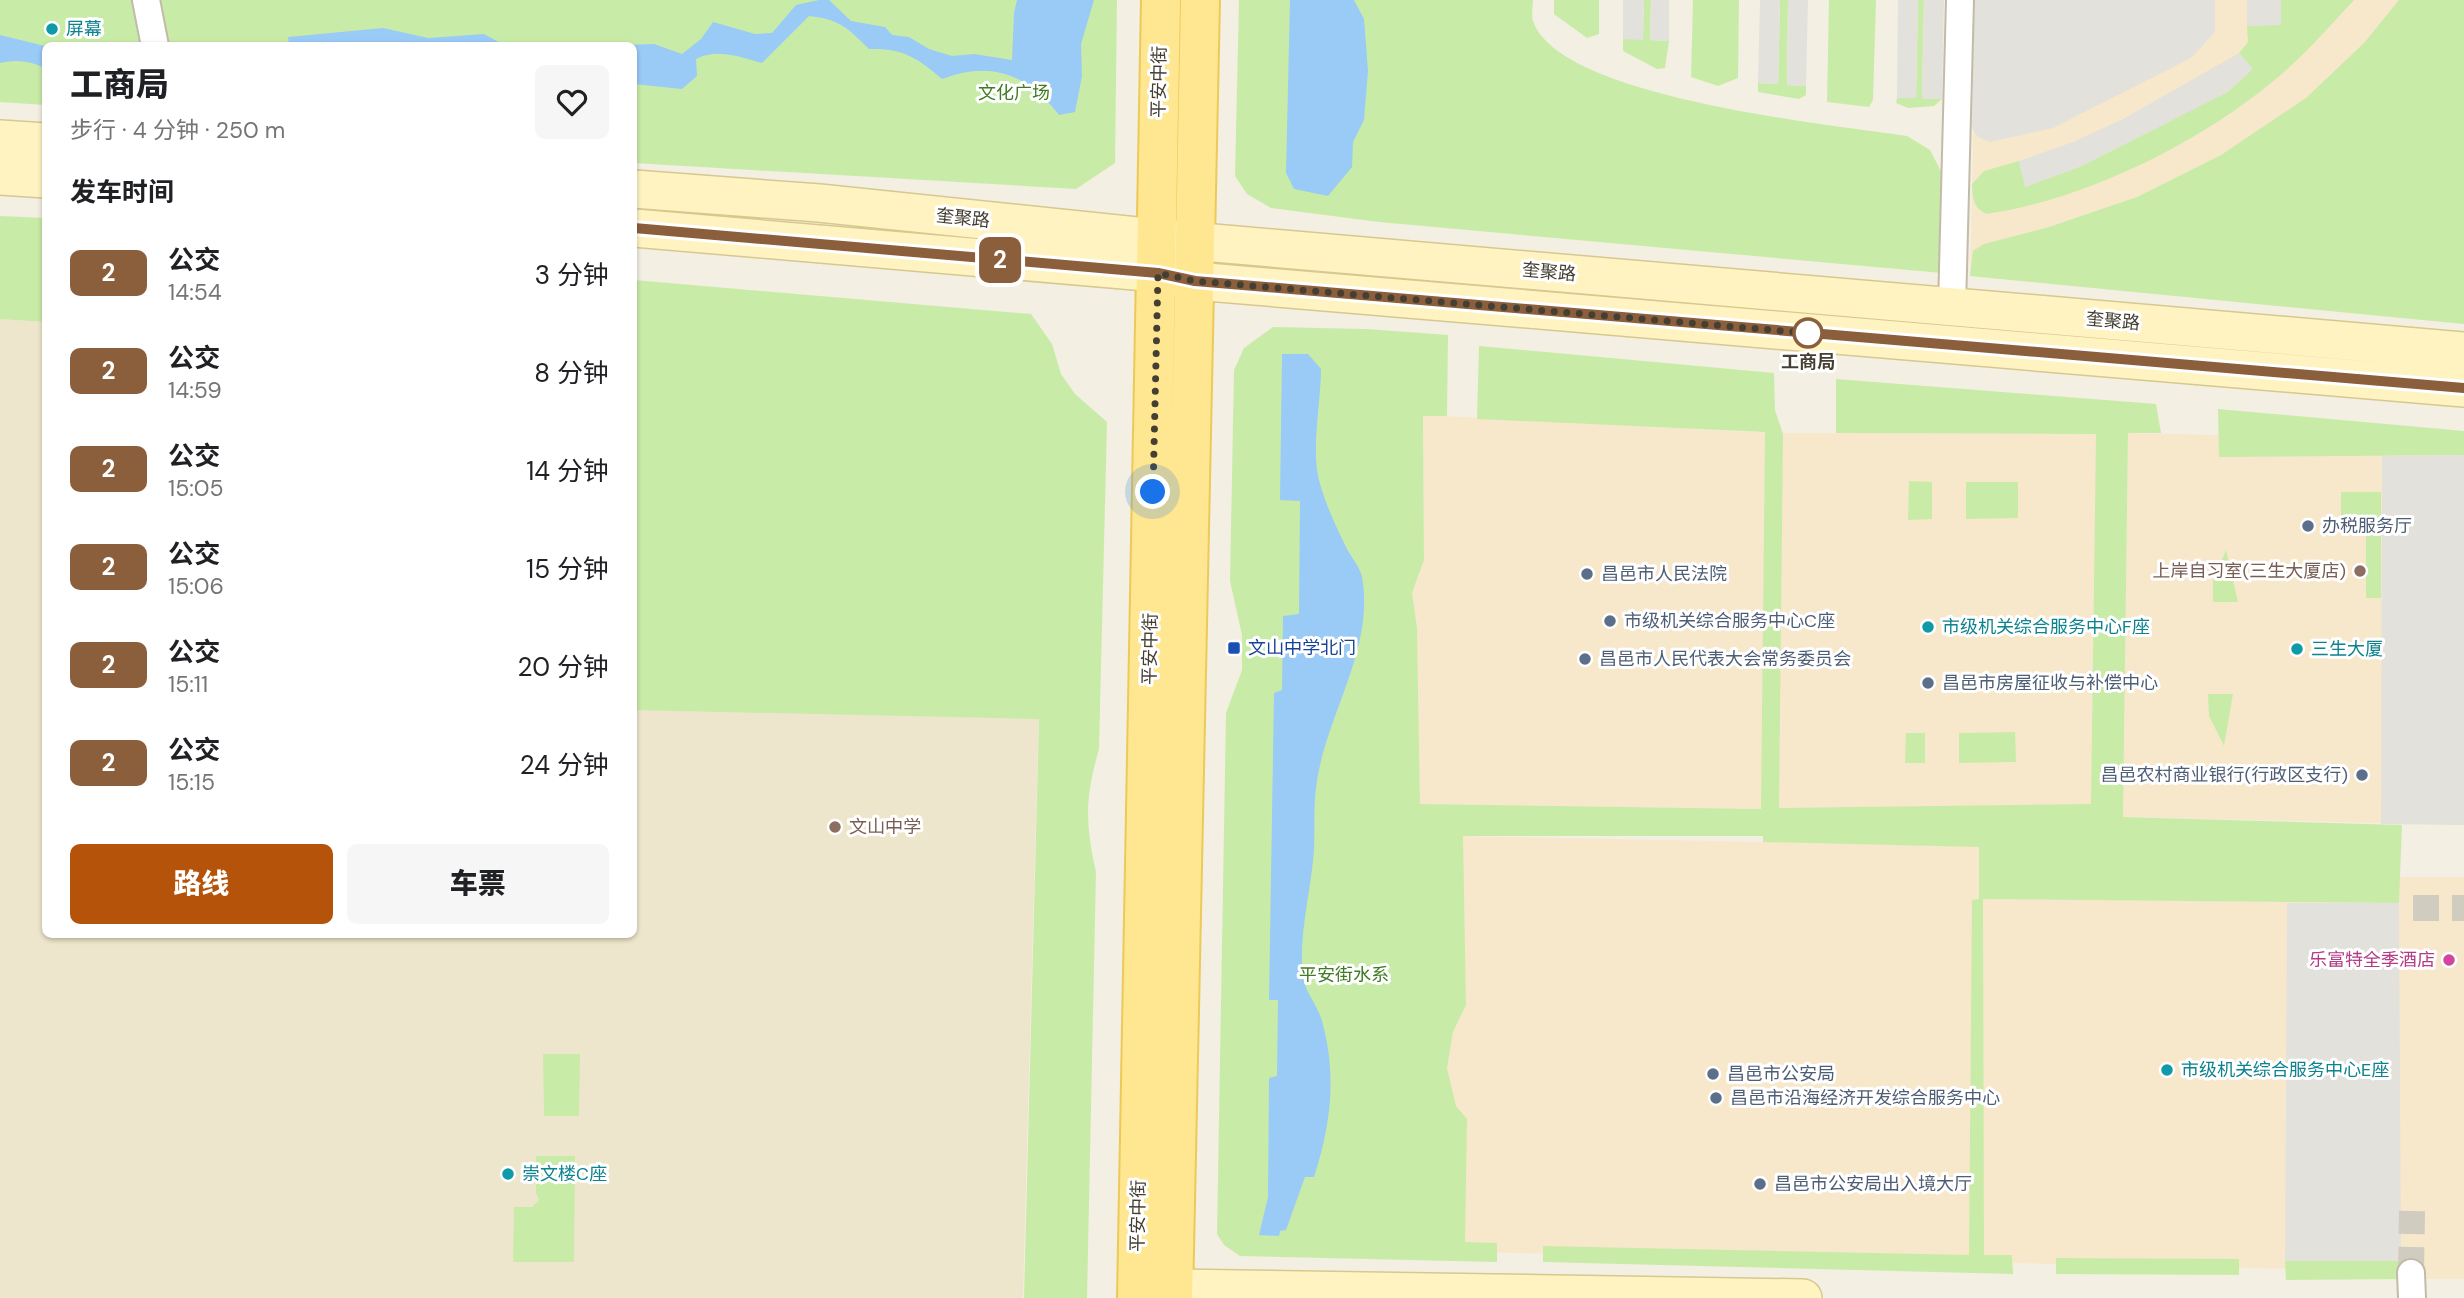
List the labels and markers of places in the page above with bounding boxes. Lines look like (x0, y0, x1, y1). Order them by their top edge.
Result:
place label: 屏幕 (66, 17, 102, 41)
marker: 屏幕 (44, 21, 60, 37)
marker: 工商局 (1793, 318, 1823, 348)
place label: 工商局 (1781, 350, 1835, 374)
place label: 办税服务厅 (2322, 514, 2412, 538)
marker: 办税服务厅 (2300, 518, 2316, 534)
place label: 上岸自习室(三生大厦店) (2153, 559, 2346, 583)
place label: 昌邑市人民法院 (1601, 562, 1727, 586)
marker: 上岸自习室(三生大厦店) (2352, 563, 2368, 579)
marker: 昌邑市人民法院 (1579, 566, 1595, 582)
place label: 市级机关综合服务中心C座 (1624, 609, 1835, 633)
marker: 市级机关综合服务中心C座 (1602, 613, 1618, 629)
place label: 市级机关综合服务中心F座 (1942, 615, 2150, 639)
marker: 市级机关综合服务中心F座 (1920, 619, 1936, 635)
place label: 文山中学北门 (1248, 636, 1356, 660)
place label: 三生大厦 (2311, 637, 2383, 661)
marker: 文山中学北门 (1226, 640, 1242, 656)
marker: 三生大厦 (2289, 641, 2305, 657)
place label: 昌邑市人民代表大会常务委员会 (1599, 647, 1851, 671)
marker: 昌邑市人民代表大会常务委员会 (1577, 651, 1593, 667)
place label: 昌邑市房屋征收与补偿中心 (1942, 671, 2158, 695)
marker: 昌邑市房屋征收与补偿中心 (1920, 675, 1936, 691)
place label: 昌邑农村商业银行(行政区支行) (2101, 763, 2348, 787)
marker: 昌邑农村商业银行(行政区支行) (2354, 767, 2370, 783)
place label: 文山中学 (849, 815, 921, 839)
marker: 文山中学 (827, 819, 843, 835)
place label: 乐富特全季酒店 (2309, 948, 2435, 972)
marker: 乐富特全季酒店 (2441, 952, 2457, 968)
place label: 市级机关综合服务中心E座 (2181, 1058, 2389, 1082)
place label: 昌邑市公安局 (1727, 1062, 1835, 1086)
marker: 市级机关综合服务中心E座 (2159, 1062, 2175, 1078)
marker: 昌邑市公安局 (1705, 1066, 1721, 1082)
place label: 昌邑市沿海经济开发综合服务中心 (1730, 1086, 2000, 1110)
marker: 昌邑市沿海经济开发综合服务中心 (1708, 1090, 1724, 1106)
place label: 崇文楼C座 (522, 1162, 607, 1186)
marker: 崇文楼C座 (500, 1166, 516, 1182)
place label: 昌邑市公安局出入境大厅 (1774, 1172, 1972, 1196)
marker: 昌邑市公安局出入境大厅 (1752, 1176, 1768, 1192)

